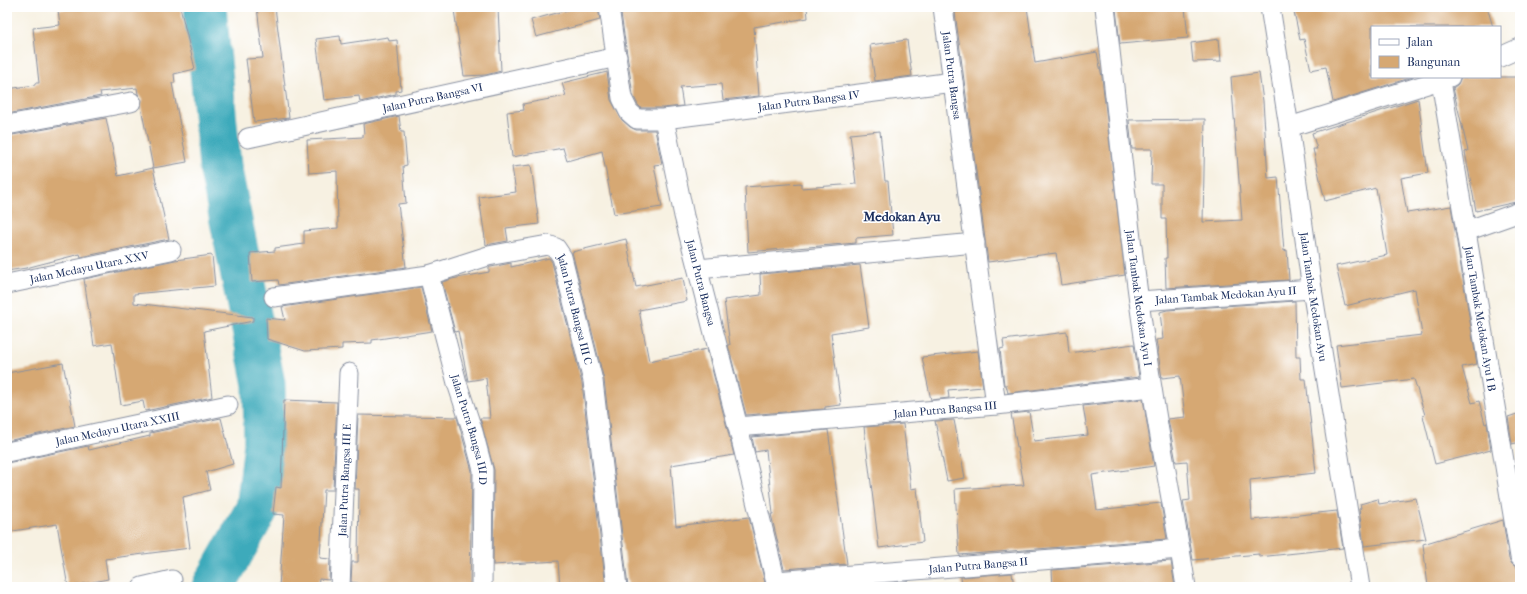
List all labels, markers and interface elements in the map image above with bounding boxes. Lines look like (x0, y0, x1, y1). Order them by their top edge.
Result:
legend (1371, 26, 1501, 78)
street label: Jalan Putra Bangsa (939, 30, 964, 121)
text: Jalan (1406, 35, 1433, 49)
text: Bangunan (1407, 55, 1460, 69)
street label: Jalan Putra Bangsa VI (380, 80, 485, 116)
street label: Jalan Putra Bangsa IV (756, 88, 861, 114)
district label: Medokan Ayu (863, 209, 941, 225)
street label: Jalan Tambak Medokan Ayu I (1123, 228, 1154, 368)
street label: Jalan Tambak Medokan Ayu (1297, 230, 1330, 363)
street label: Jalan Putra Bangsa (683, 237, 718, 328)
street label: Jalan Tambak Medokan Ayu I B (1461, 244, 1498, 392)
street label: Jalan Medayu Utara XXV (28, 249, 151, 286)
street label: Jalan Putra Bangsa III C (554, 251, 595, 366)
street label: Jalan Tambak Medokan Ayu II (1154, 284, 1298, 307)
street label: Jalan Putra Bangsa III D (448, 372, 489, 485)
street label: Jalan Putra Bangsa III (892, 399, 998, 421)
street label: Jalan Medayu Utara XXIII (53, 409, 182, 449)
street label: Jalan Putra Bangsa III E (336, 423, 354, 538)
street label: Jalan Putra Bangsa II (927, 555, 1029, 576)

